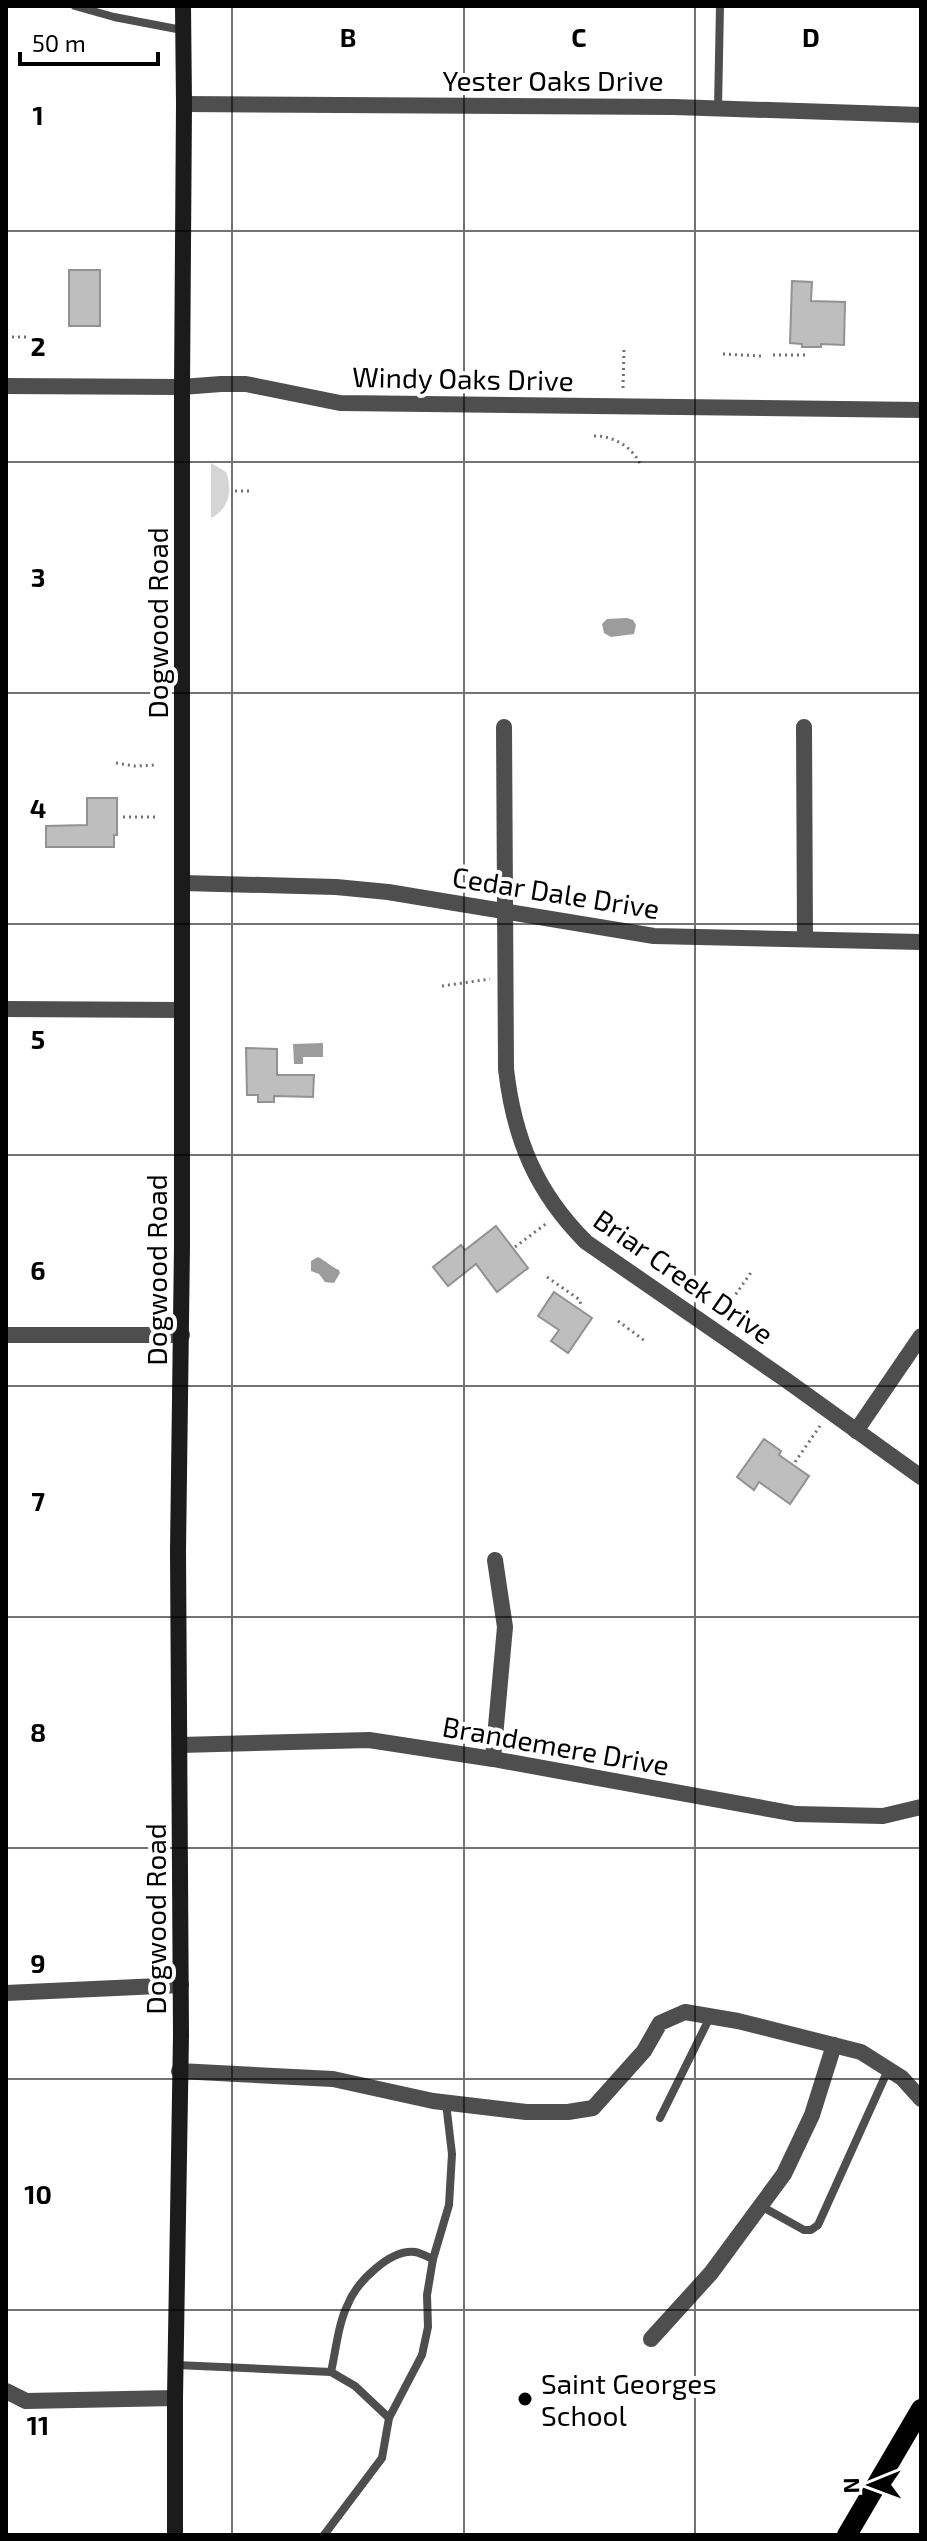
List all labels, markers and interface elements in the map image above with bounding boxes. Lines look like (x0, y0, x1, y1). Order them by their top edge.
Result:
scale bar (20, 16, 158, 66)
text: B (340, 21, 356, 52)
text: C (571, 21, 587, 52)
text: D (802, 21, 820, 52)
text: 50 m (32, 28, 86, 57)
street label: Yester Oaks Drive (442, 63, 664, 97)
text: 1 (32, 99, 44, 130)
text: 2 (30, 330, 46, 361)
street label: Windy Oaks Drive (352, 359, 574, 397)
street label: Dogwood Road (140, 527, 174, 719)
text: 3 (31, 561, 45, 592)
text: 4 (30, 792, 46, 823)
street label: Cedar Dale Drive (450, 859, 662, 925)
text: 5 (31, 1023, 45, 1054)
street label: Dogwood Road (139, 1174, 173, 1366)
street label: Briar Creek Drive (588, 1201, 780, 1351)
text: 6 (30, 1254, 46, 1285)
text: 7 (31, 1485, 45, 1516)
street label: Brandemere Drive (440, 1708, 672, 1782)
text: 8 (30, 1716, 46, 1747)
street label: Dogwood Road (138, 1823, 172, 2015)
text: 9 (30, 1947, 46, 1978)
text: 10 (24, 2178, 52, 2209)
place label: Saint Georges School (541, 2366, 717, 2432)
marker: Saint Georges School (516, 2390, 534, 2408)
text: 11 (27, 2409, 49, 2440)
north arrow (831, 2445, 911, 2525)
text: N (837, 2477, 863, 2494)

